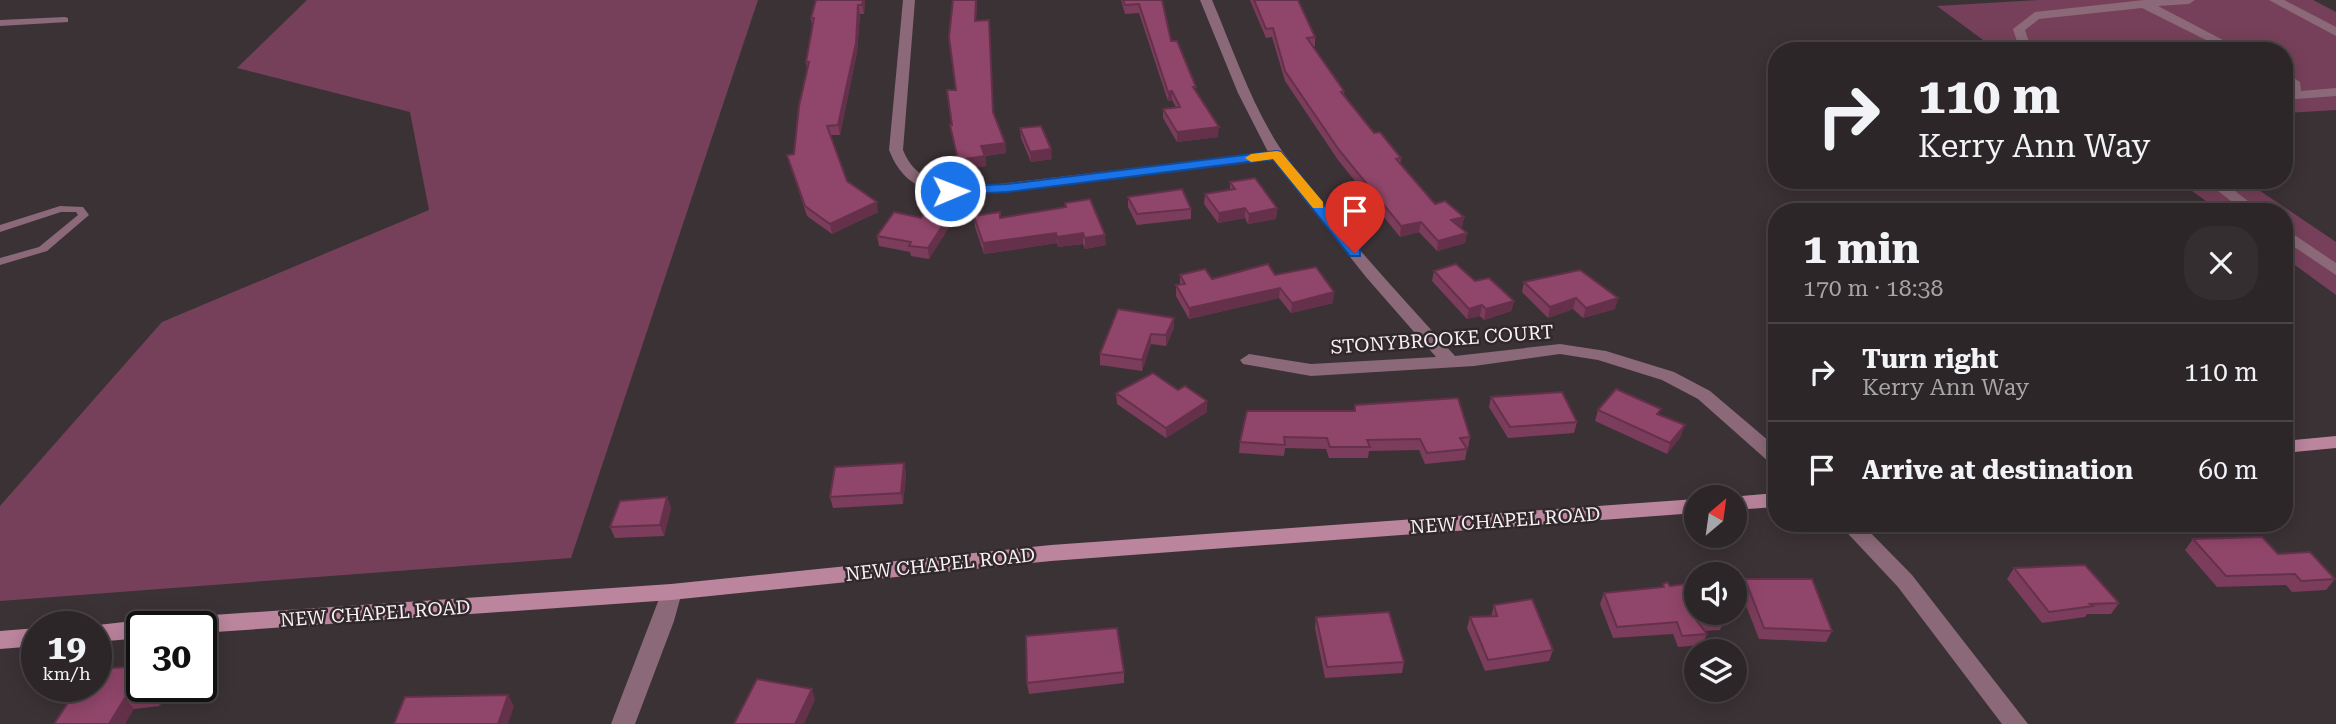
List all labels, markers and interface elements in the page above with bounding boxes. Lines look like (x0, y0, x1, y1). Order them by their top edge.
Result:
text: 110 m (1918, 68, 2060, 125)
icon: right (1803, 70, 1894, 161)
text: Kerry Ann Way (1918, 127, 2151, 165)
position arrow (913, 154, 987, 228)
pin (1325, 181, 1385, 253)
icon: arrive (1336, 192, 1374, 230)
text: 1 min (1803, 224, 1920, 273)
button: close (2184, 226, 2258, 300)
text: 170 m · 18:38 (1803, 275, 1943, 302)
street label: STONYBROOKE COURT (1330, 320, 1554, 359)
text: Turn right (1862, 344, 1998, 374)
icon: right (1803, 353, 1841, 391)
text: 110 m (2184, 357, 2258, 387)
text: Kerry Ann Way (1862, 374, 2029, 401)
icon: arrive (1803, 451, 1841, 489)
text: Arrive at destination (1862, 455, 2133, 485)
text: 60 m (2199, 455, 2258, 485)
north arrow (1684, 485, 1746, 548)
map controls (1684, 485, 1747, 702)
street label: NEW CHAPEL ROAD (1409, 502, 1601, 539)
street label: NEW CHAPEL ROAD (844, 543, 1036, 586)
button: sound (1684, 562, 1747, 625)
street label: NEW CHAPEL ROAD (279, 595, 471, 632)
speed limit sign: 30 (126, 611, 217, 702)
text: 19 (47, 627, 86, 668)
button: layers (1684, 639, 1747, 702)
text: km/h (42, 663, 91, 684)

